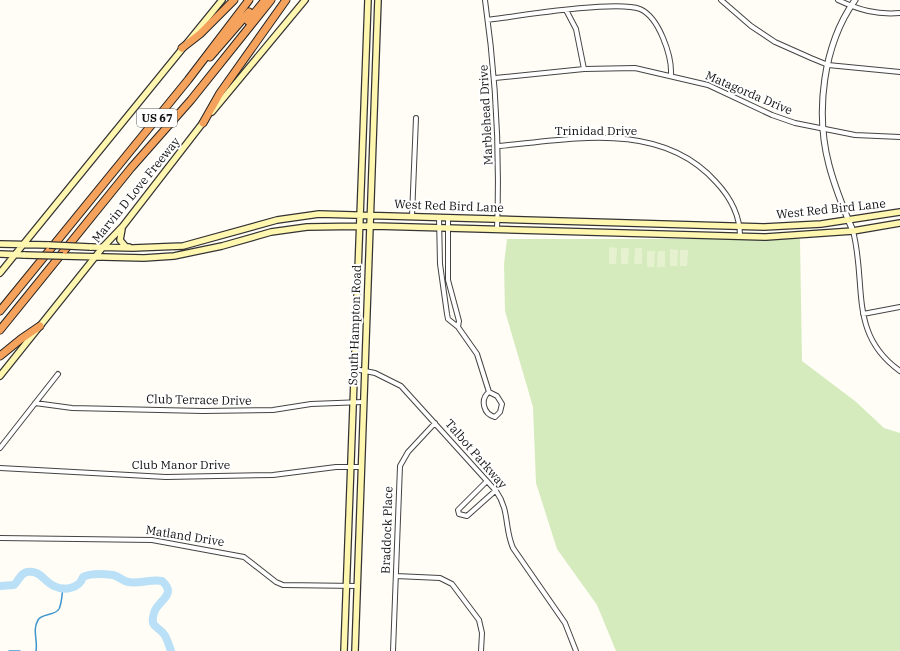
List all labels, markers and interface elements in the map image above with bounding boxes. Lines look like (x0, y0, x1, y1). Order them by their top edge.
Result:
street label: Marblehead Drive (475, 64, 496, 166)
street label: Matagorda Drive (703, 67, 795, 118)
road number: US 67 (137, 109, 177, 127)
street label: Trinidad Drive (555, 123, 637, 138)
street label: Marvin D Love Freeway (88, 133, 183, 245)
street label: West Red Bird Lane (776, 195, 886, 222)
street label: West Red Bird Lane (394, 196, 504, 215)
street label: South Hampton Road (345, 264, 364, 386)
street label: Club Terrace Drive (146, 391, 252, 408)
street label: Talbot Parkway (442, 416, 511, 492)
street label: Club Manor Drive (132, 457, 230, 472)
street label: Braddock Place (377, 486, 396, 574)
street label: Matland Drive (145, 522, 225, 549)

